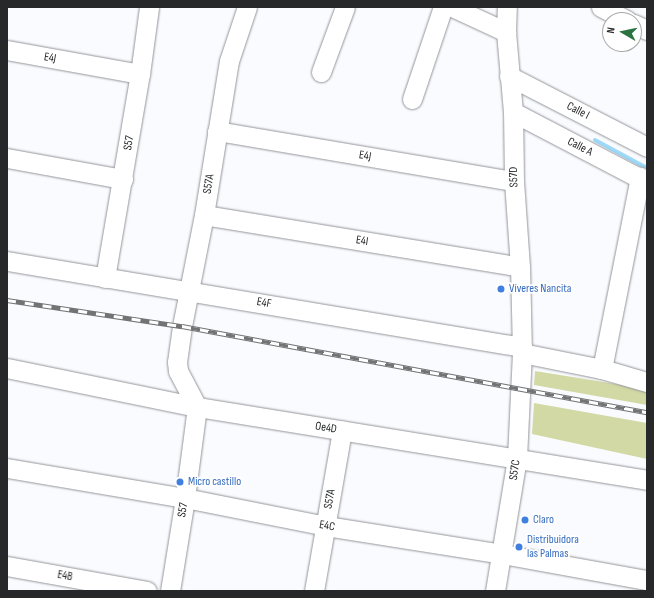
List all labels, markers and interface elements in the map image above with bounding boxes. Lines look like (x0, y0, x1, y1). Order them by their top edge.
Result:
north arrow (602, 12, 642, 52)
text: N (604, 26, 618, 34)
street label: E4J (43, 50, 57, 66)
street label: Calle I (564, 99, 592, 123)
street label: S57 (121, 135, 137, 151)
street label: Calle A (565, 135, 595, 159)
street label: E4J (358, 148, 372, 164)
street label: S57D (506, 166, 522, 188)
street label: S57A (200, 173, 218, 195)
street label: E4I (355, 233, 369, 249)
place label: Víveres Nancita (509, 282, 571, 296)
marker: Víveres Nancita (496, 284, 506, 294)
street label: E4F (256, 295, 272, 311)
street label: Oe4D (314, 419, 338, 437)
street label: S57C (506, 459, 524, 481)
place label: Micro castillo (188, 475, 241, 489)
marker: Micro castillo (175, 477, 185, 487)
street label: S57A (321, 488, 339, 510)
street label: S57 (175, 502, 191, 518)
place label: Claro (533, 513, 554, 527)
marker: Claro (520, 515, 530, 525)
street label: E4C (318, 518, 336, 534)
place label: Distribuidora las Palmas (527, 533, 579, 561)
marker: Distribuidora las Palmas (514, 542, 524, 552)
street label: E4B (56, 568, 74, 584)

